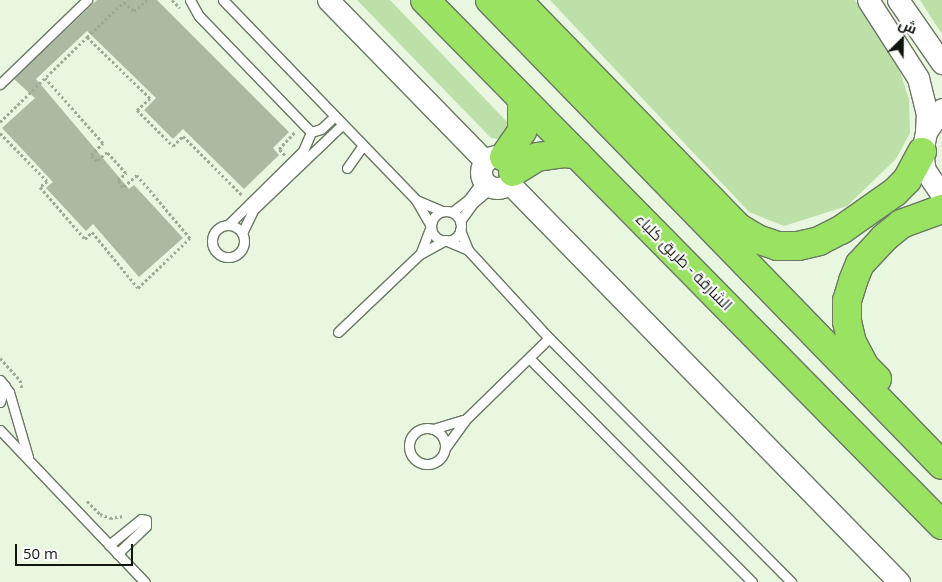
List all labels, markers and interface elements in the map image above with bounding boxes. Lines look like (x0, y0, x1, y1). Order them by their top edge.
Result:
text: ش (896, 13, 920, 38)
north arrow (877, 15, 927, 65)
street label: الشارقة - طريق كلباء (632, 210, 736, 314)
scale bar (18, 534, 135, 566)
text: 50 m (23, 543, 58, 563)

